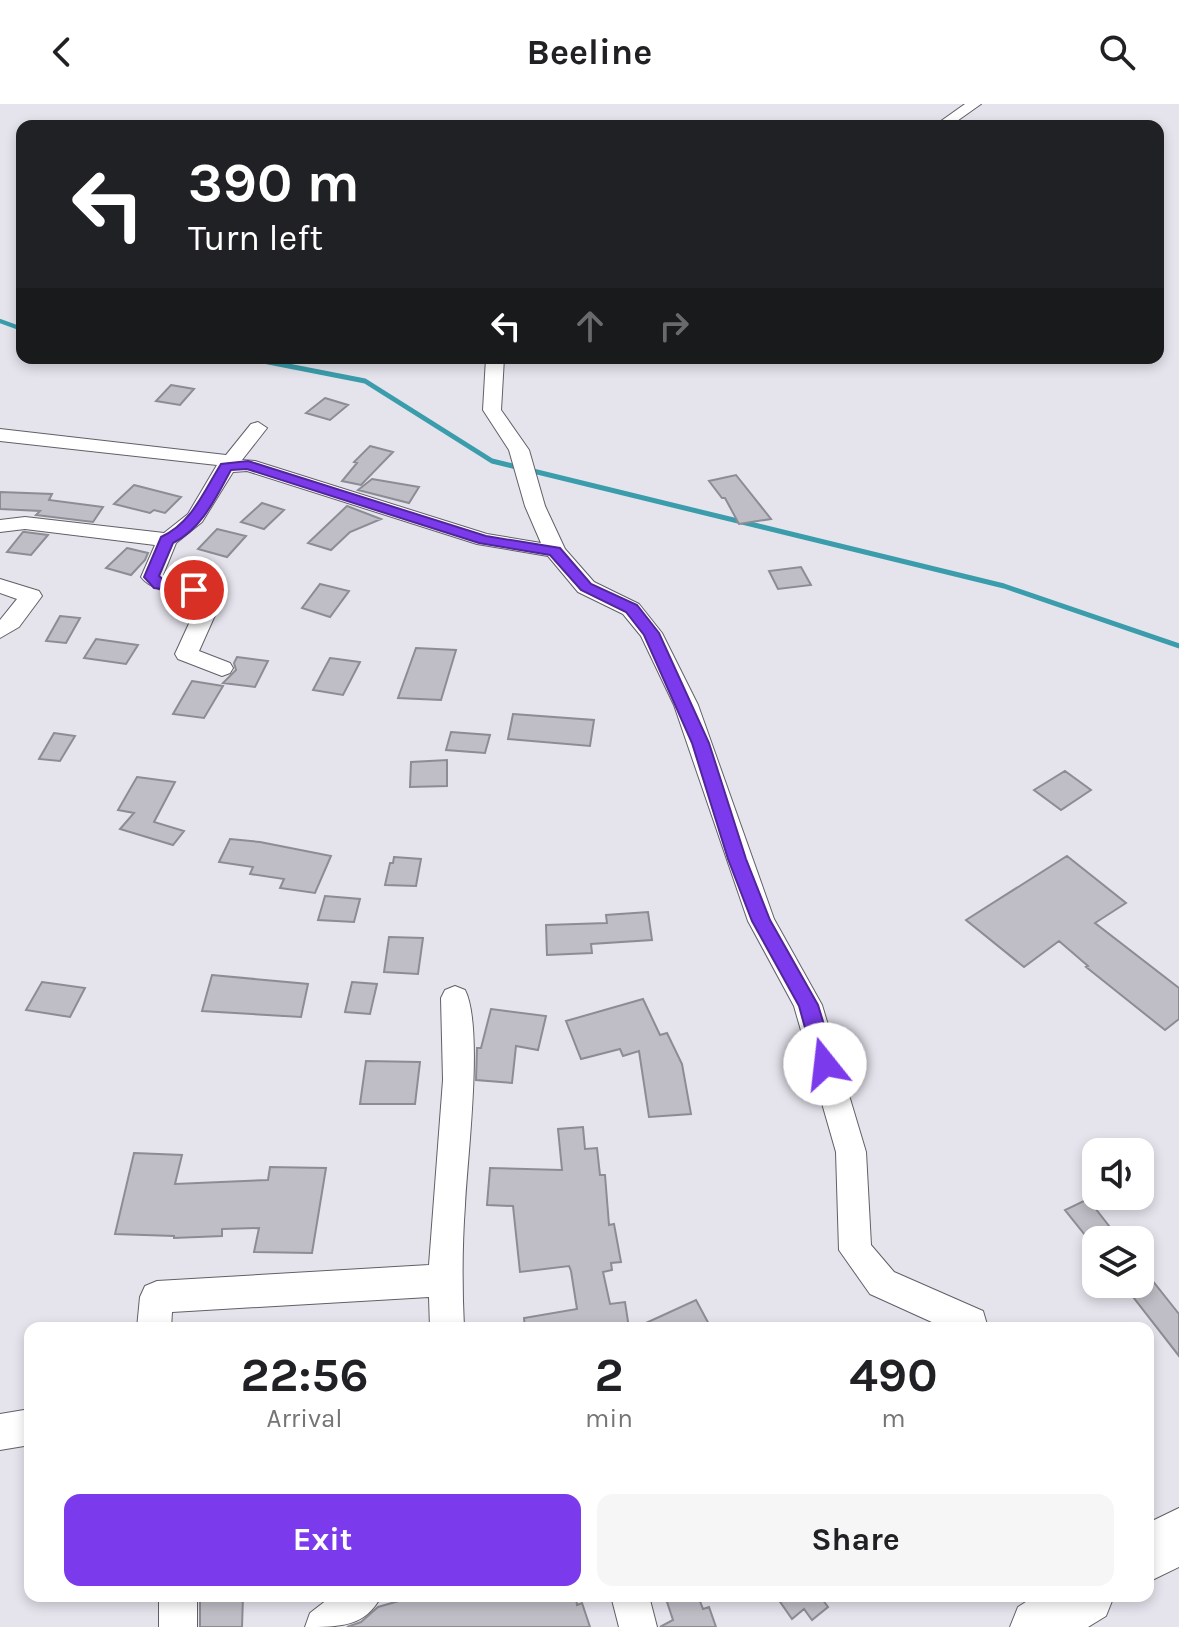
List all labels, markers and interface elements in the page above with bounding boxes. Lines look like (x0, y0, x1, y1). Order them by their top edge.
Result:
icon: back (40, 30, 84, 74)
icon: search (1095, 30, 1139, 74)
text: Beeline (527, 31, 652, 73)
text: 390 m (188, 150, 360, 215)
icon: left (56, 152, 160, 256)
text: Turn left (188, 217, 323, 259)
icon: left (484, 304, 528, 348)
icon: ahead (568, 304, 612, 348)
icon: right (652, 304, 696, 348)
pin (160, 556, 228, 624)
icon: arrive (172, 568, 216, 612)
position arrow (783, 1022, 867, 1106)
map controls (1082, 1138, 1154, 1298)
button: sound (1082, 1138, 1154, 1210)
button: layers (1082, 1226, 1154, 1298)
text: 22:56 (240, 1347, 369, 1403)
text: 2 (594, 1347, 623, 1403)
text: 490 (849, 1347, 938, 1403)
text: Arrival (266, 1403, 343, 1434)
text: min (585, 1403, 633, 1434)
text: m (881, 1403, 906, 1434)
button: Exit (64, 1494, 581, 1586)
button: Share (597, 1494, 1114, 1586)

